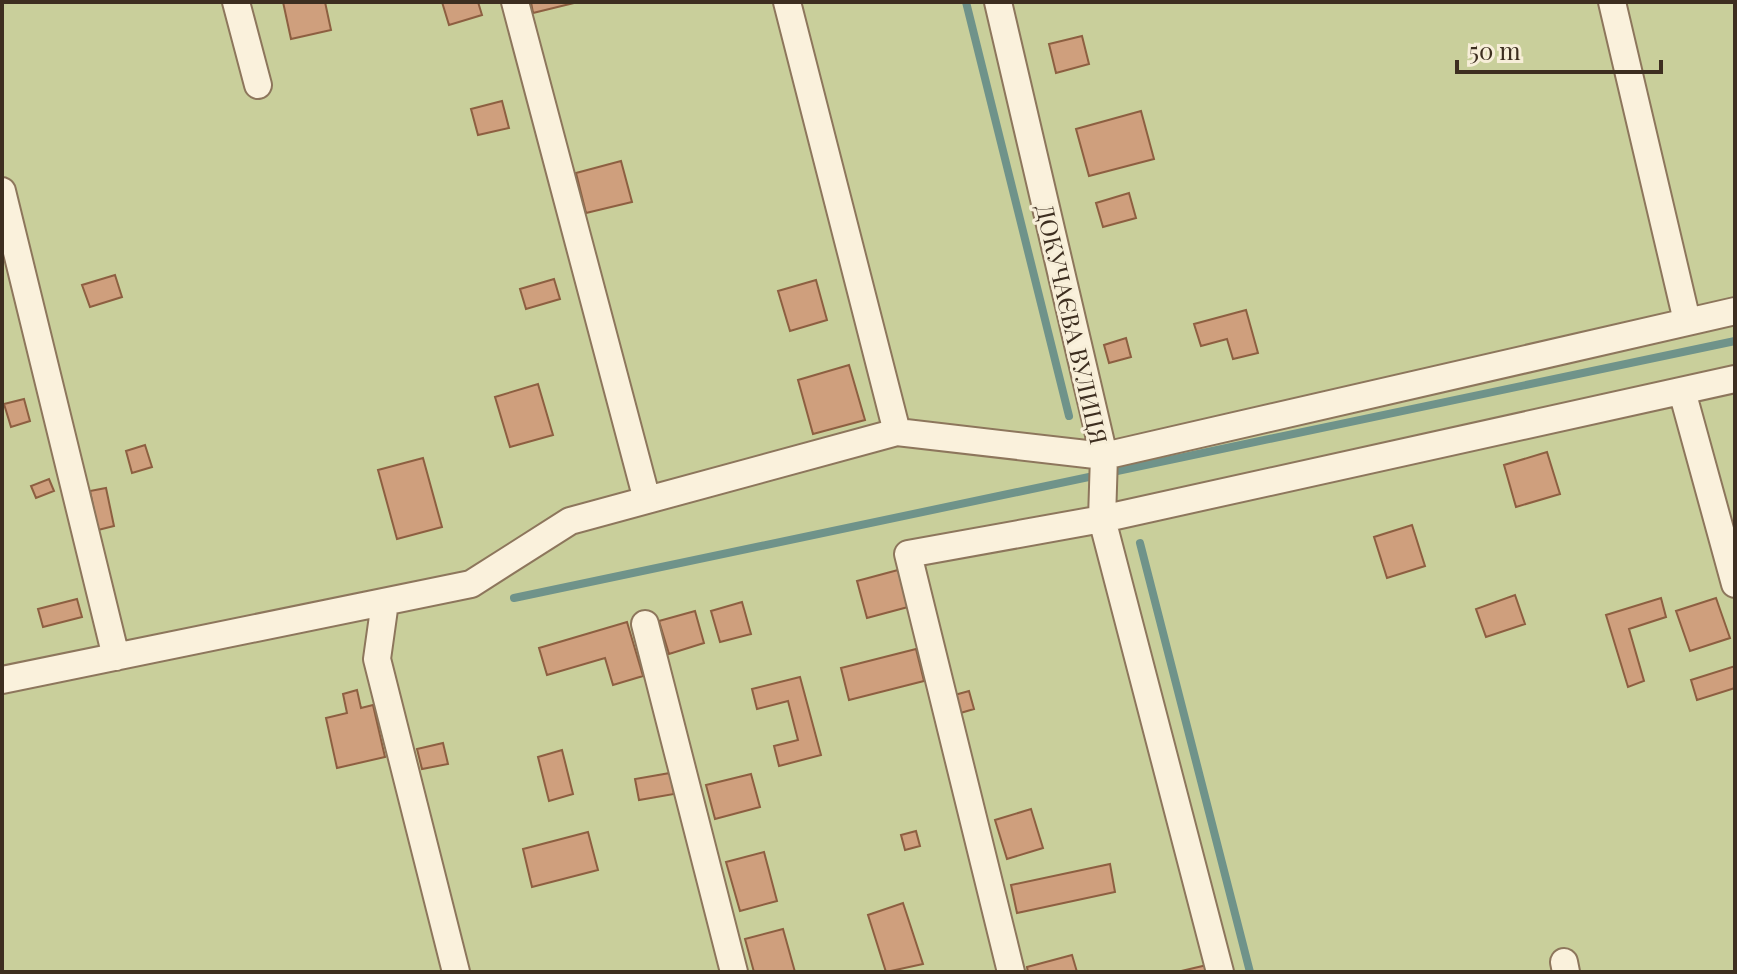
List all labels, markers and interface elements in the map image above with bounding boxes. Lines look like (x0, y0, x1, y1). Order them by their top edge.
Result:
scale bar (1457, 24, 1661, 74)
text: 50 m (1469, 34, 1521, 66)
street label: ДОКУЧАЄВА ВУЛИЦЯ (1030, 201, 1116, 447)

